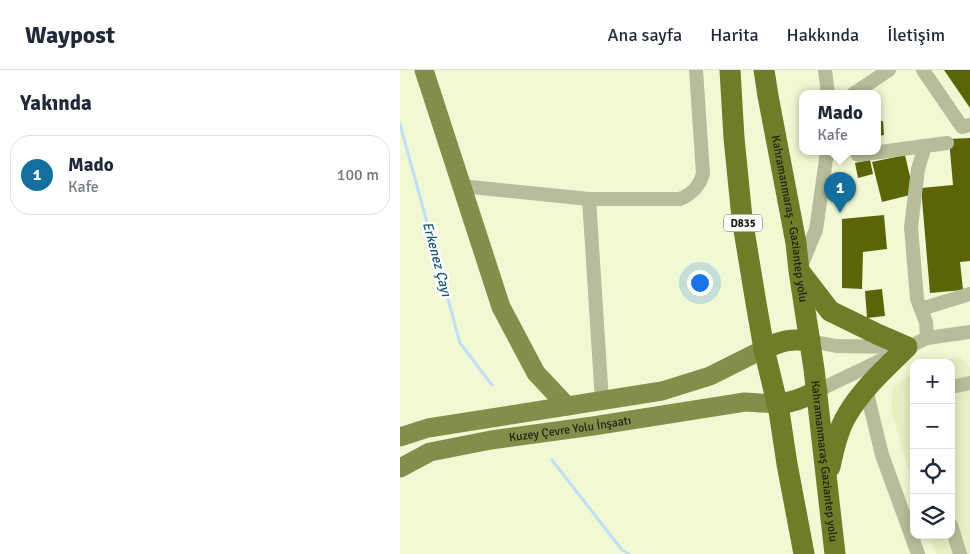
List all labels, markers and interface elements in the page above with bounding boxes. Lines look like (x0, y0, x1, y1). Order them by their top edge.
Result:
text: Waypost (25, 20, 115, 50)
text: Ana sayfa (608, 24, 682, 46)
text: Harita (710, 24, 759, 46)
text: Hakkında (787, 24, 859, 46)
text: İletişim (887, 24, 945, 46)
text: Yakında (20, 90, 92, 116)
popup (799, 90, 881, 155)
text: Mado (817, 101, 863, 125)
text: Kafe (817, 125, 848, 145)
street label: Kahramanmaraş - Gaziantep yolu (768, 134, 811, 303)
text: Mado (68, 153, 114, 177)
text: 1 (33, 165, 41, 185)
text: 100 m (337, 165, 379, 185)
pin: 1 (824, 172, 856, 213)
text: Kafe (68, 177, 99, 197)
road number: D835 (724, 214, 762, 232)
water label: Erkenez Çayı (419, 220, 455, 299)
your location (687, 270, 713, 296)
map controls (910, 359, 955, 539)
button: + (910, 359, 955, 404)
street label: Kahramanmaraş Gaziantep yolu (808, 380, 841, 543)
button: − (910, 404, 955, 449)
street label: Kuzey Çevre Yolu İnşaatı (508, 413, 632, 445)
button: locate (910, 449, 955, 494)
button: layers (910, 494, 955, 539)

